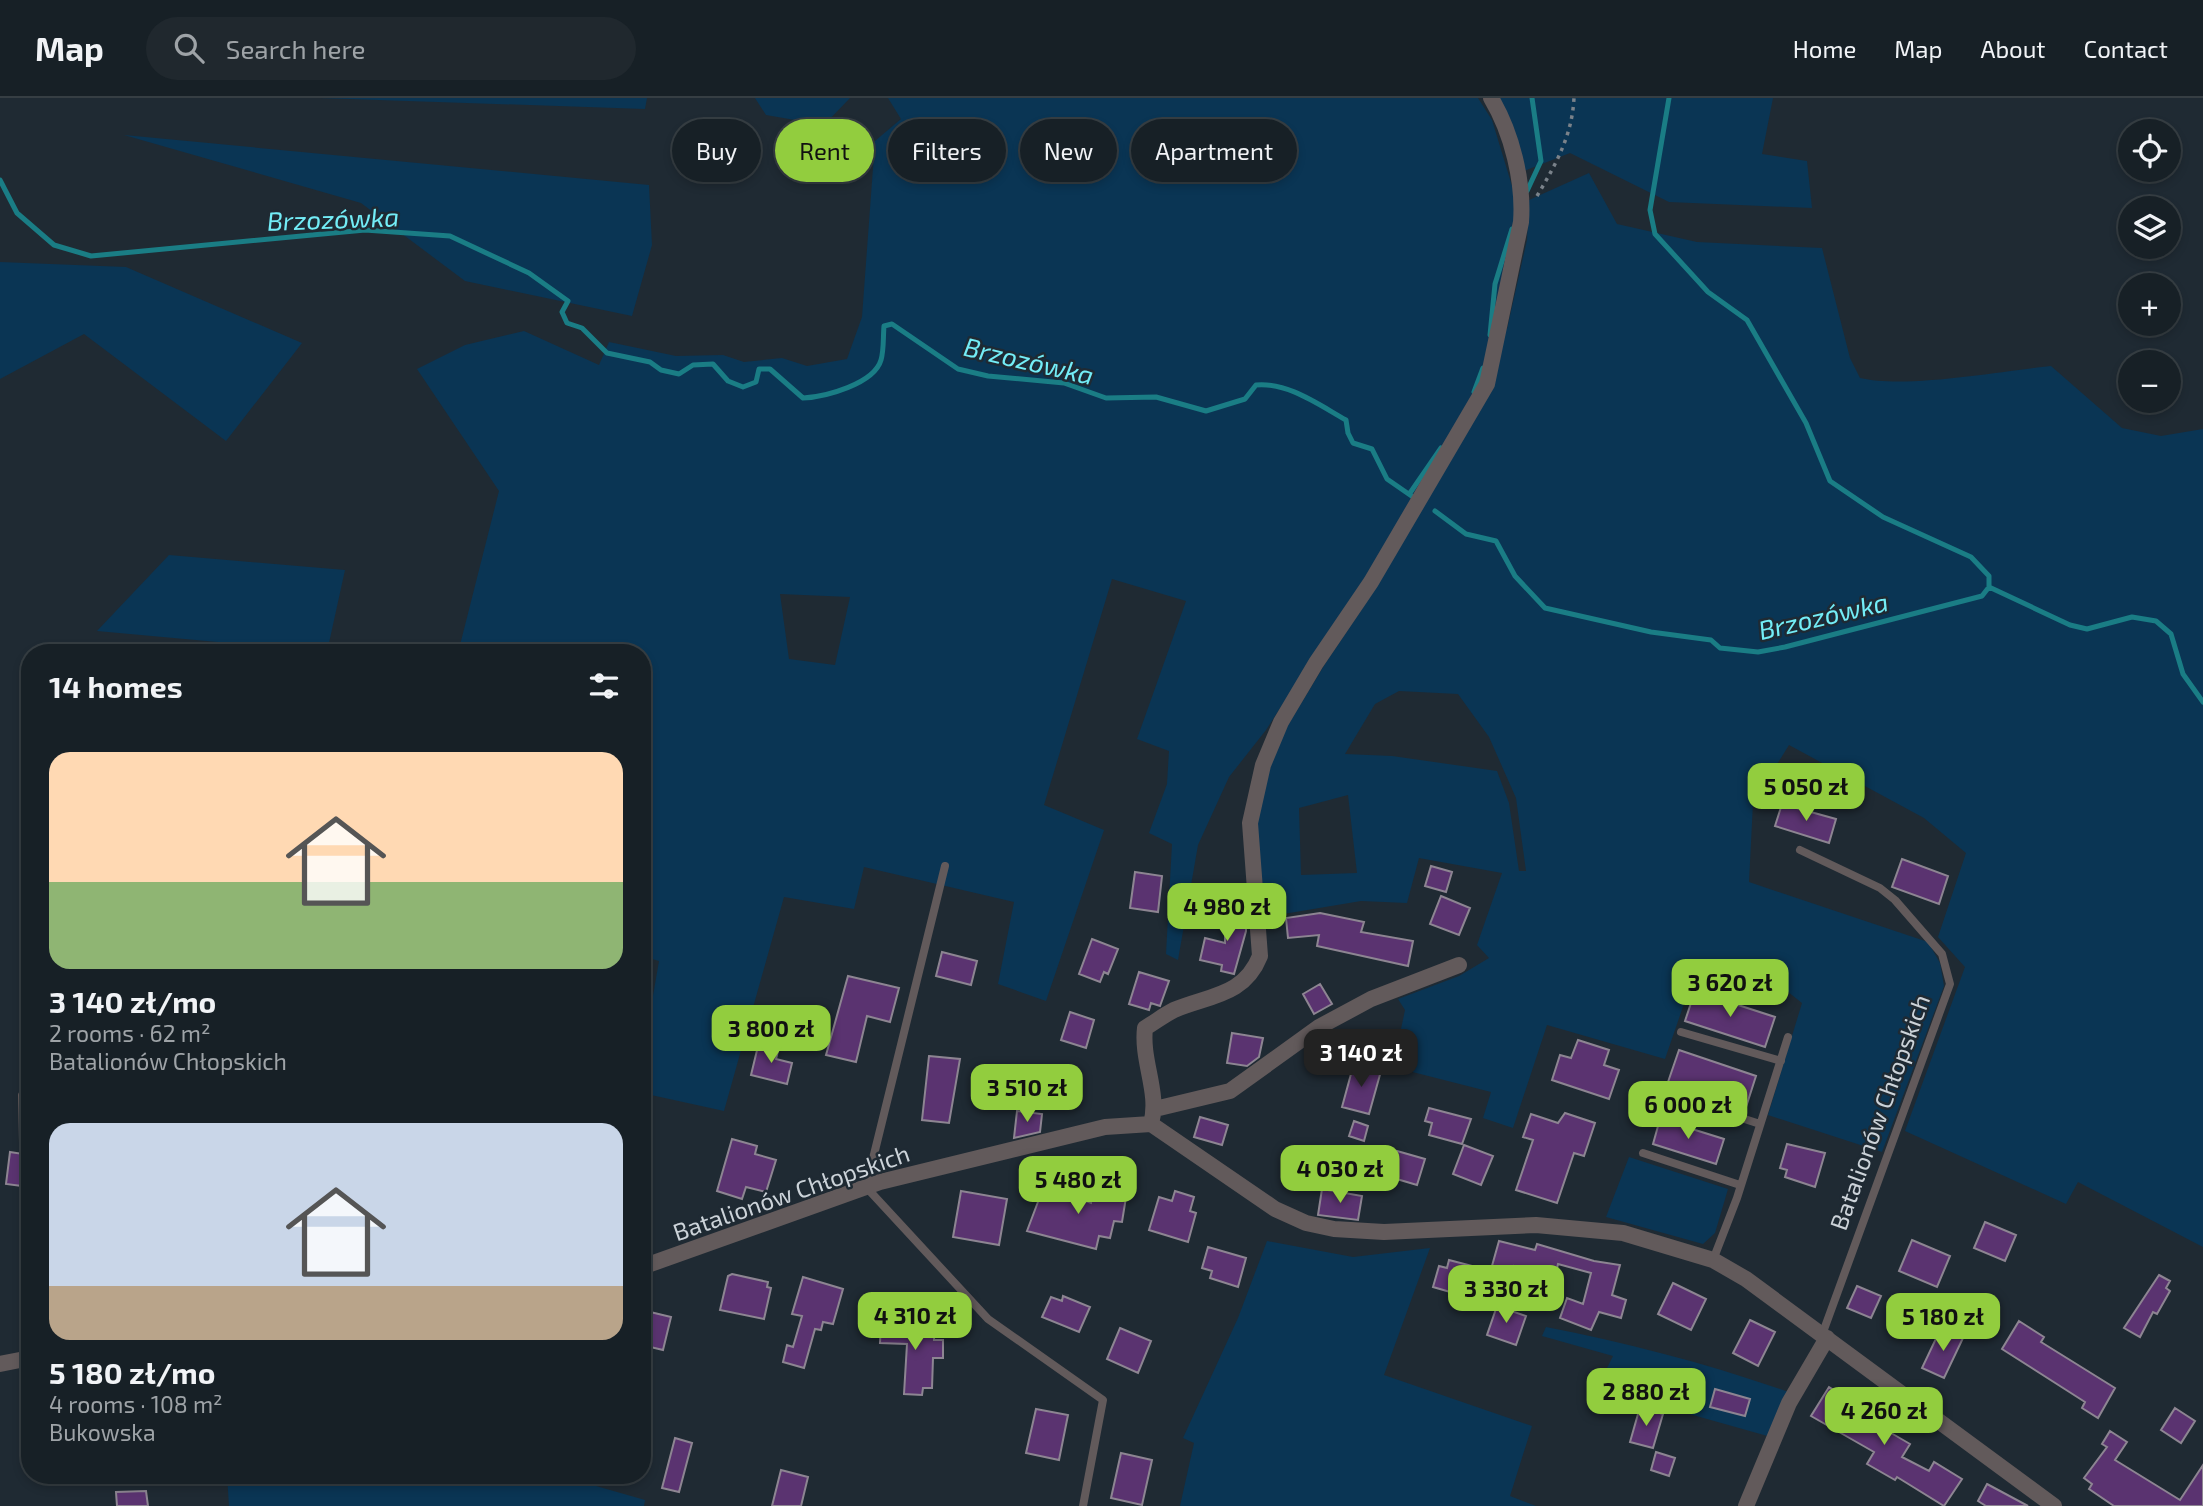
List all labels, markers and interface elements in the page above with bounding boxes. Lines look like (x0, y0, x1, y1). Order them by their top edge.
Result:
search box (146, 17, 636, 80)
text: Map (35, 28, 104, 68)
icon: search (170, 29, 208, 67)
text: Search here (226, 33, 365, 64)
text: Home (1793, 34, 1856, 63)
text: Map (1894, 34, 1942, 63)
text: About (1980, 34, 2046, 63)
text: Contact (2084, 34, 2168, 63)
chip: Buy (672, 119, 761, 182)
chip: Rent (775, 119, 874, 182)
chip: Filters (888, 119, 1006, 182)
chip: New (1020, 119, 1117, 182)
chip: Apartment (1131, 119, 1297, 182)
map controls (2118, 119, 2181, 413)
button: locate (2118, 119, 2181, 182)
button: layers (2118, 196, 2181, 259)
water label: Brzozówka (266, 200, 400, 236)
button: + (2118, 273, 2181, 336)
water label: Brzozówka (961, 330, 1097, 390)
button: − (2118, 350, 2181, 413)
water label: Brzozówka (1755, 585, 1891, 645)
icon: filters (585, 667, 623, 705)
text: 14 homes (49, 668, 183, 704)
pin: 5 050 zł (1734, 764, 1878, 823)
text: 5 050 zł (1764, 772, 1848, 800)
icon: home (273, 798, 399, 924)
pin: 4 980 zł (1155, 884, 1299, 943)
text: 4 980 zł (1183, 892, 1271, 920)
pin: 3 620 zł (1658, 960, 1802, 1019)
text: 3 620 zł (1688, 968, 1772, 996)
text: 3 140 zł/mo (49, 983, 216, 1019)
street label: Batalionów Chłopskich (1823, 990, 1935, 1234)
pin: 3 800 zł (699, 1006, 843, 1065)
text: 3 800 zł (728, 1014, 814, 1042)
text: 2 rooms · 62 m² (49, 1019, 211, 1047)
pin: 3 140 zł (1289, 1030, 1433, 1089)
text: 3 140 zł (1320, 1038, 1402, 1066)
text: Batalionów Chłopskich (49, 1047, 287, 1075)
pin: 3 510 zł (955, 1065, 1099, 1124)
text: 3 510 zł (987, 1073, 1067, 1101)
pin: 6 000 zł (1616, 1082, 1760, 1141)
text: 6 000 zł (1644, 1090, 1732, 1118)
street label: Batalionów Chłopskich (669, 1138, 913, 1246)
pin: 4 030 zł (1268, 1146, 1412, 1205)
text: 4 030 zł (1296, 1154, 1384, 1182)
pin: 5 480 zł (1006, 1156, 1150, 1216)
text: 5 480 zł (1035, 1165, 1121, 1193)
icon: home (273, 1169, 399, 1295)
pin: 3 330 zł (1434, 1266, 1578, 1325)
text: 3 330 zł (1464, 1274, 1548, 1302)
pin: 4 310 zł (843, 1292, 987, 1352)
pin: 5 180 zł (1871, 1294, 2015, 1353)
text: 4 310 zł (874, 1301, 956, 1329)
text: 5 180 zł (1902, 1302, 1984, 1330)
text: 5 180 zł/mo (49, 1354, 215, 1390)
pin: 2 880 zł (1574, 1368, 1718, 1428)
text: 2 880 zł (1603, 1377, 1689, 1405)
pin: 4 260 zł (1812, 1388, 1956, 1447)
text: 4 rooms · 108 m² (49, 1390, 223, 1418)
text: 4 260 zł (1841, 1396, 1927, 1424)
text: Bukowska (49, 1418, 156, 1446)

